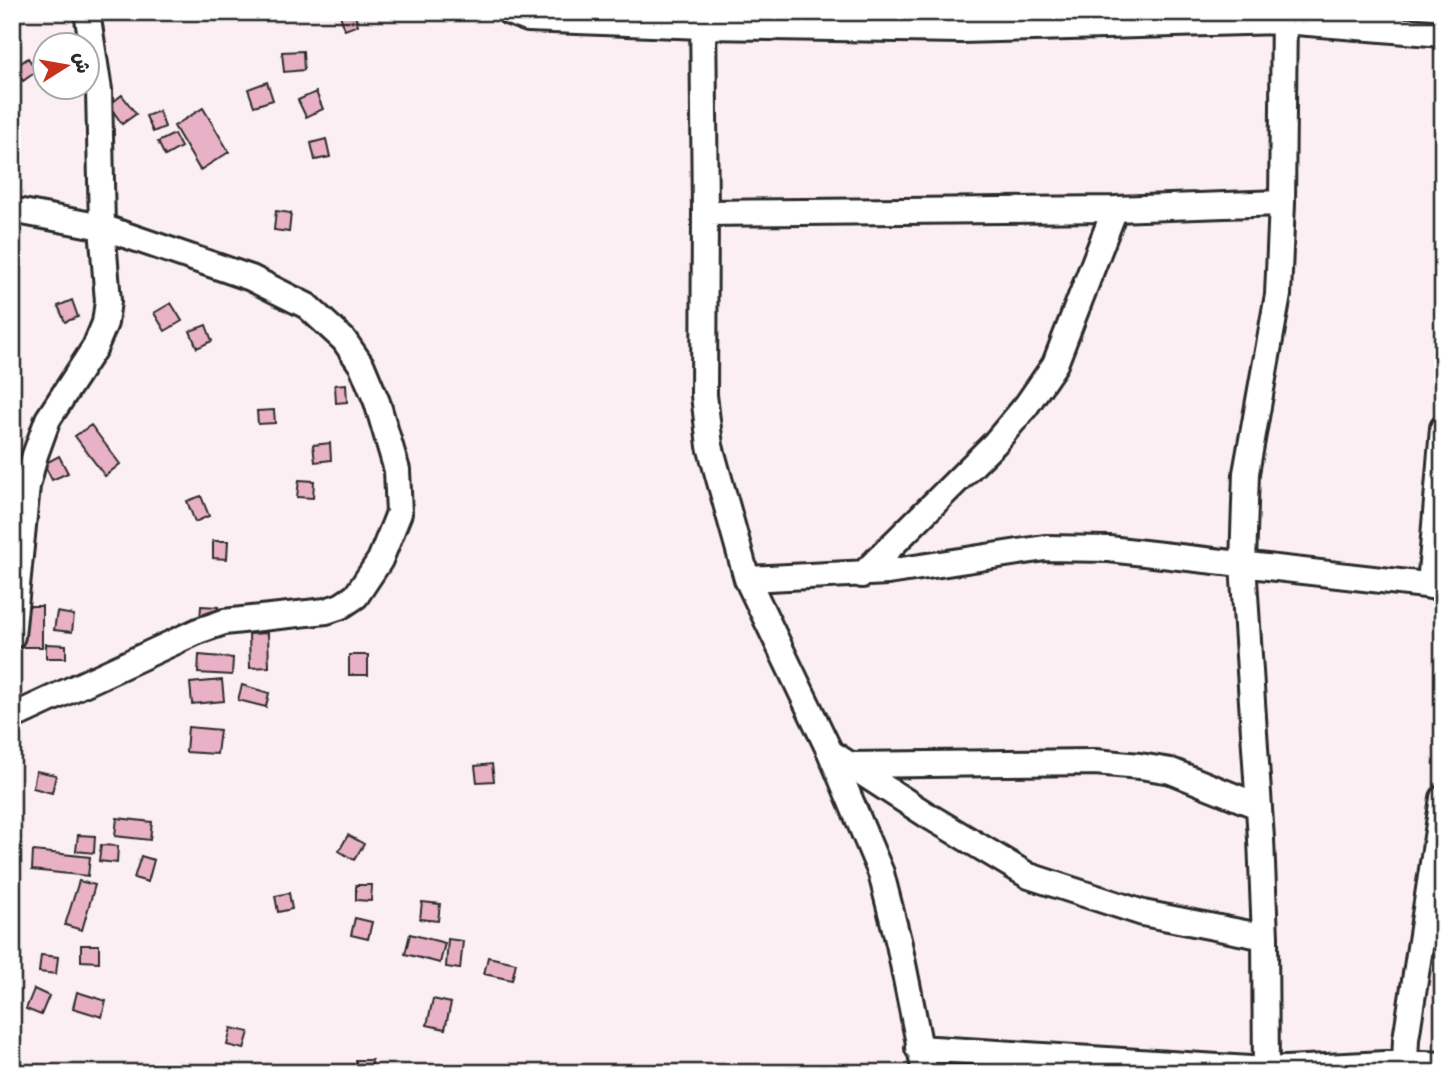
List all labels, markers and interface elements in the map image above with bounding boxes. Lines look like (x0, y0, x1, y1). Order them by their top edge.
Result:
north arrow (32, 32, 102, 102)
text: ش (69, 50, 95, 75)

